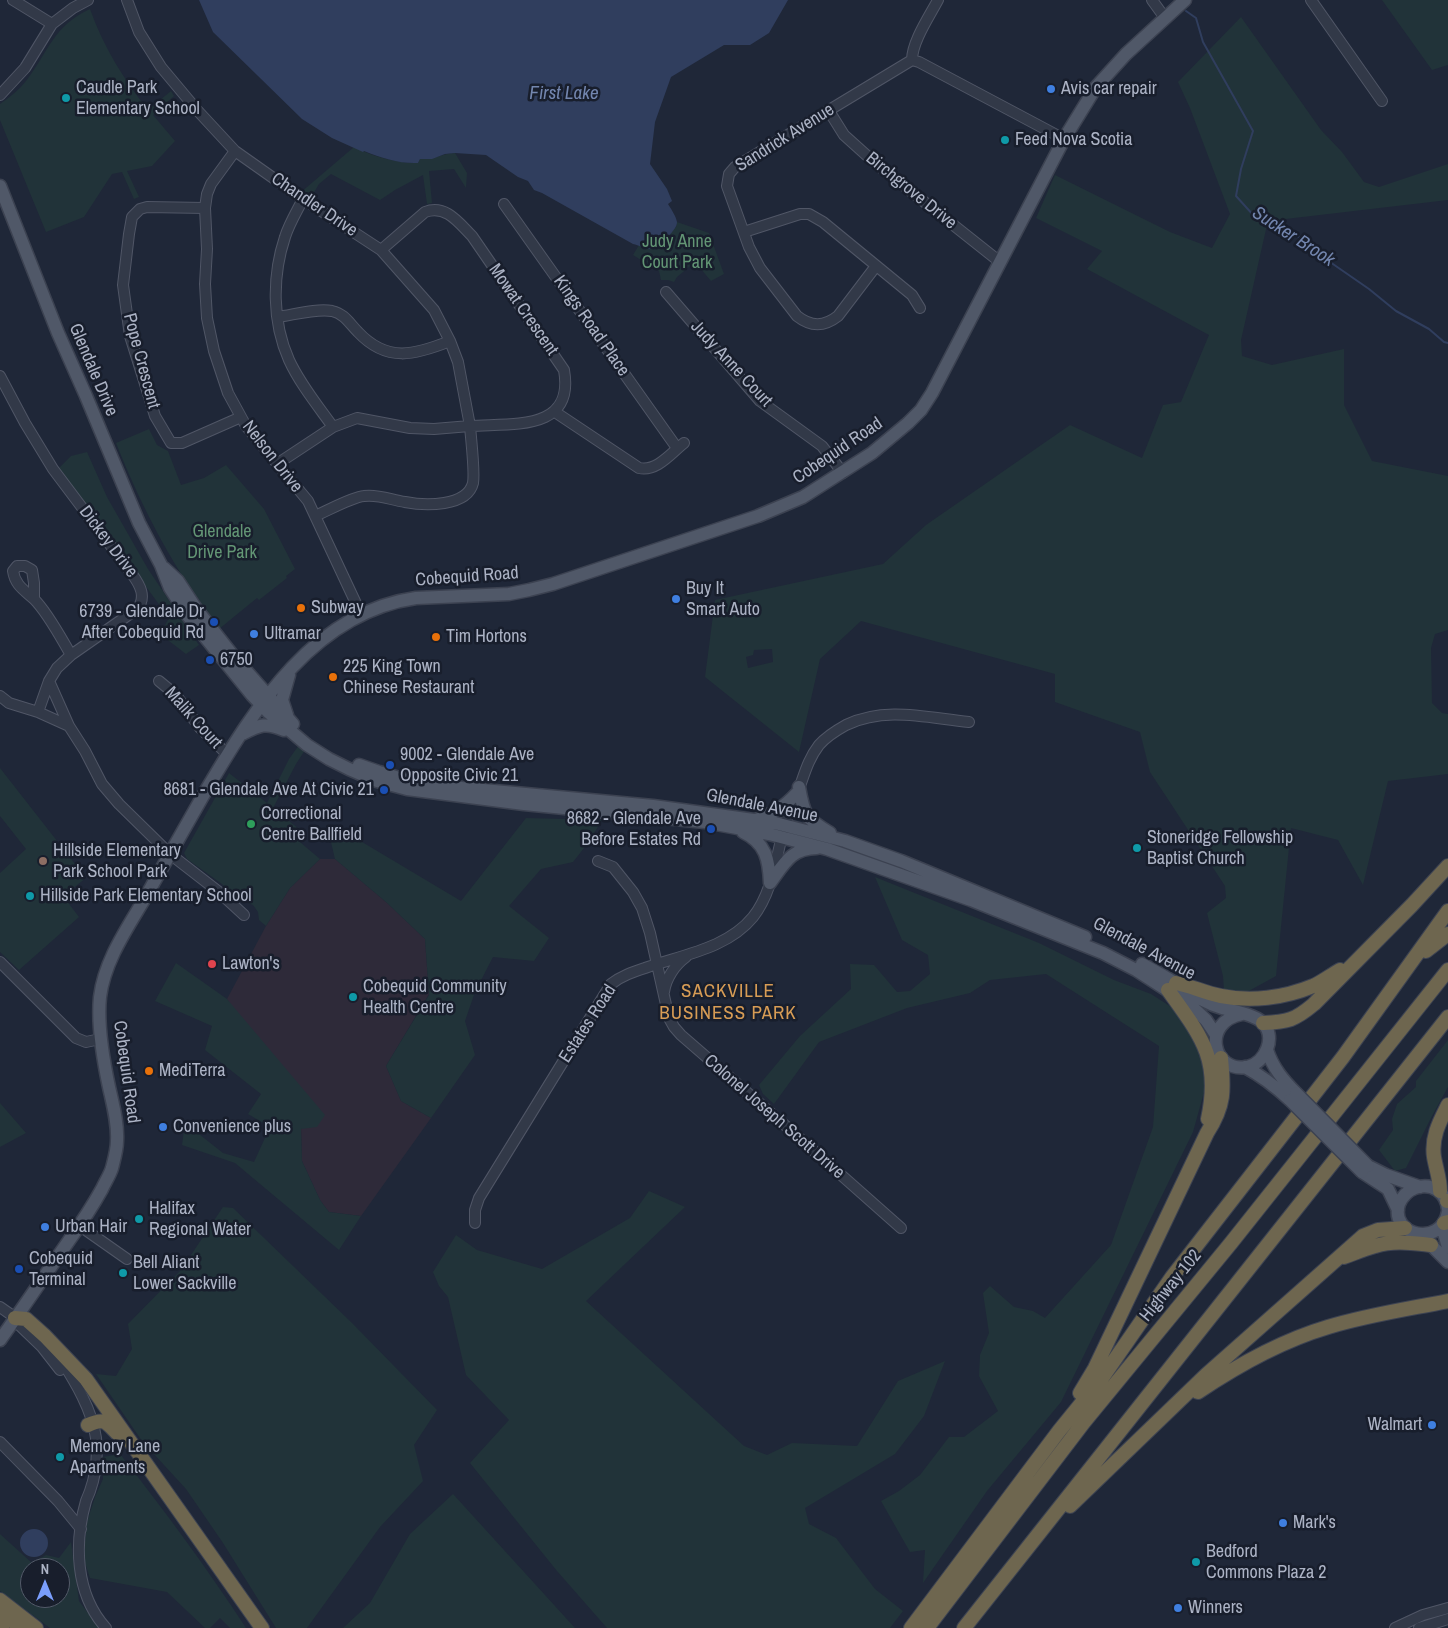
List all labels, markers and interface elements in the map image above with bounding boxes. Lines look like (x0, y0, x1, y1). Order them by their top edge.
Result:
place label: Caudle Park Elementary School (76, 77, 200, 120)
place label: Avis car repair (1061, 78, 1157, 100)
water label: First Lake (529, 83, 599, 105)
marker: Avis car repair (1045, 83, 1057, 95)
marker: Caudle Park Elementary School (60, 92, 72, 104)
street label: Sandrick Avenue (732, 99, 838, 177)
place label: Feed Nova Scotia (1015, 129, 1132, 151)
marker: Feed Nova Scotia (999, 134, 1011, 146)
street label: Birchgrove Drive (861, 148, 961, 234)
street label: Chandler Drive (267, 168, 361, 242)
water label: Sucker Brook (1248, 202, 1338, 272)
park label: Judy Anne Court Park (642, 231, 712, 274)
street label: Mowat Crescent (484, 260, 562, 360)
street label: Kings Road Place (548, 271, 634, 381)
street label: Pope Crescent (118, 311, 164, 411)
street label: Judy Anne Court (686, 316, 776, 412)
street label: Glendale Drive (64, 320, 122, 420)
street label: Cobequid Road (789, 413, 887, 489)
street label: Nelson Drive (237, 417, 307, 497)
street label: Dickey Drive (74, 502, 142, 582)
park label: Glendale Drive Park (187, 521, 257, 564)
street label: Cobequid Road (415, 563, 519, 591)
place label: Buy It Smart Auto (686, 578, 760, 620)
marker: Buy It Smart Auto (670, 593, 682, 605)
place label: Subway (311, 597, 364, 619)
place label: 6739 - Glendale Dr After Cobequid Rd (79, 601, 204, 644)
marker: Subway (295, 602, 307, 614)
marker: 6739 - Glendale Dr After Cobequid Rd (208, 616, 220, 628)
place label: Ultramar (264, 623, 321, 645)
place label: Tim Hortons (446, 626, 527, 648)
marker: Ultramar (248, 628, 260, 640)
marker: Tim Hortons (430, 631, 442, 643)
place label: 6750 (220, 649, 253, 671)
marker: 6750 (204, 654, 216, 666)
place label: 225 King Town Chinese Restaurant (343, 656, 474, 699)
marker: 225 King Town Chinese Restaurant (327, 671, 339, 683)
street label: Malik Court (160, 683, 226, 753)
place label: 9002 - Glendale Ave Opposite Civic 21 (400, 744, 534, 786)
marker: 9002 - Glendale Ave Opposite Civic 21 (384, 759, 396, 771)
place label: 8681 - Glendale Ave At Civic 21 (163, 779, 374, 801)
marker: 8681 - Glendale Ave At Civic 21 (378, 784, 390, 796)
street label: Glendale Avenue (704, 785, 820, 827)
place label: Correctional Centre Ballfield (261, 803, 362, 846)
place label: 8682 - Glendale Ave Before Estates Rd (567, 808, 701, 851)
marker: Correctional Centre Ballfield (245, 818, 257, 830)
marker: 8682 - Glendale Ave Before Estates Rd (705, 823, 717, 835)
place label: Stoneridge Fellowship Baptist Church (1147, 827, 1293, 870)
place label: Hillside Elementary Park School Park (53, 840, 181, 882)
marker: Stoneridge Fellowship Baptist Church (1131, 842, 1143, 854)
marker: Hillside Elementary Park School Park (37, 855, 49, 867)
place label: Hillside Park Elementary School (40, 885, 252, 907)
marker: Hillside Park Elementary School (24, 890, 36, 902)
street label: Glendale Avenue (1089, 913, 1199, 985)
place label: Lawton's (222, 953, 280, 975)
marker: Lawton's (206, 958, 218, 970)
place label: Cobequid Community Health Centre (363, 976, 507, 1019)
street label: Estates Road (555, 981, 621, 1067)
district label: SACKVILLE BUSINESS PARK (658, 981, 798, 1025)
marker: Cobequid Community Health Centre (347, 991, 359, 1003)
street label: Cobequid Road (108, 1019, 144, 1125)
street label: Colonel Joseph Scott Drive (699, 1050, 849, 1184)
place label: MediTerra (159, 1060, 225, 1082)
marker: MediTerra (143, 1065, 155, 1077)
place label: Convenience plus (173, 1116, 291, 1138)
marker: Convenience plus (157, 1121, 169, 1133)
place label: Halifax Regional Water (149, 1198, 251, 1240)
marker: Halifax Regional Water (133, 1213, 145, 1225)
place label: Urban Hair (55, 1216, 127, 1238)
marker: Urban Hair (39, 1221, 51, 1233)
street label: Highway 102 (1135, 1246, 1207, 1326)
place label: Cobequid Terminal (29, 1248, 93, 1290)
place label: Bell Aliant Lower Sackville (133, 1252, 236, 1294)
marker: Cobequid Terminal (13, 1263, 25, 1275)
marker: Bell Aliant Lower Sackville (117, 1267, 129, 1279)
place label: Walmart (1368, 1414, 1422, 1436)
marker: Walmart (1426, 1419, 1438, 1431)
place label: Memory Lane Apartments (70, 1436, 160, 1478)
marker: Memory Lane Apartments (54, 1451, 66, 1463)
place label: Mark's (1293, 1512, 1336, 1534)
marker: Mark's (1277, 1517, 1289, 1529)
place label: Bedford Commons Plaza 2 (1206, 1541, 1327, 1584)
marker: Bedford Commons Plaza 2 (1190, 1556, 1202, 1568)
north arrow (20, 1558, 70, 1608)
text: N (41, 1560, 49, 1578)
place label: Winners (1188, 1597, 1243, 1619)
marker: Winners (1172, 1602, 1184, 1614)

